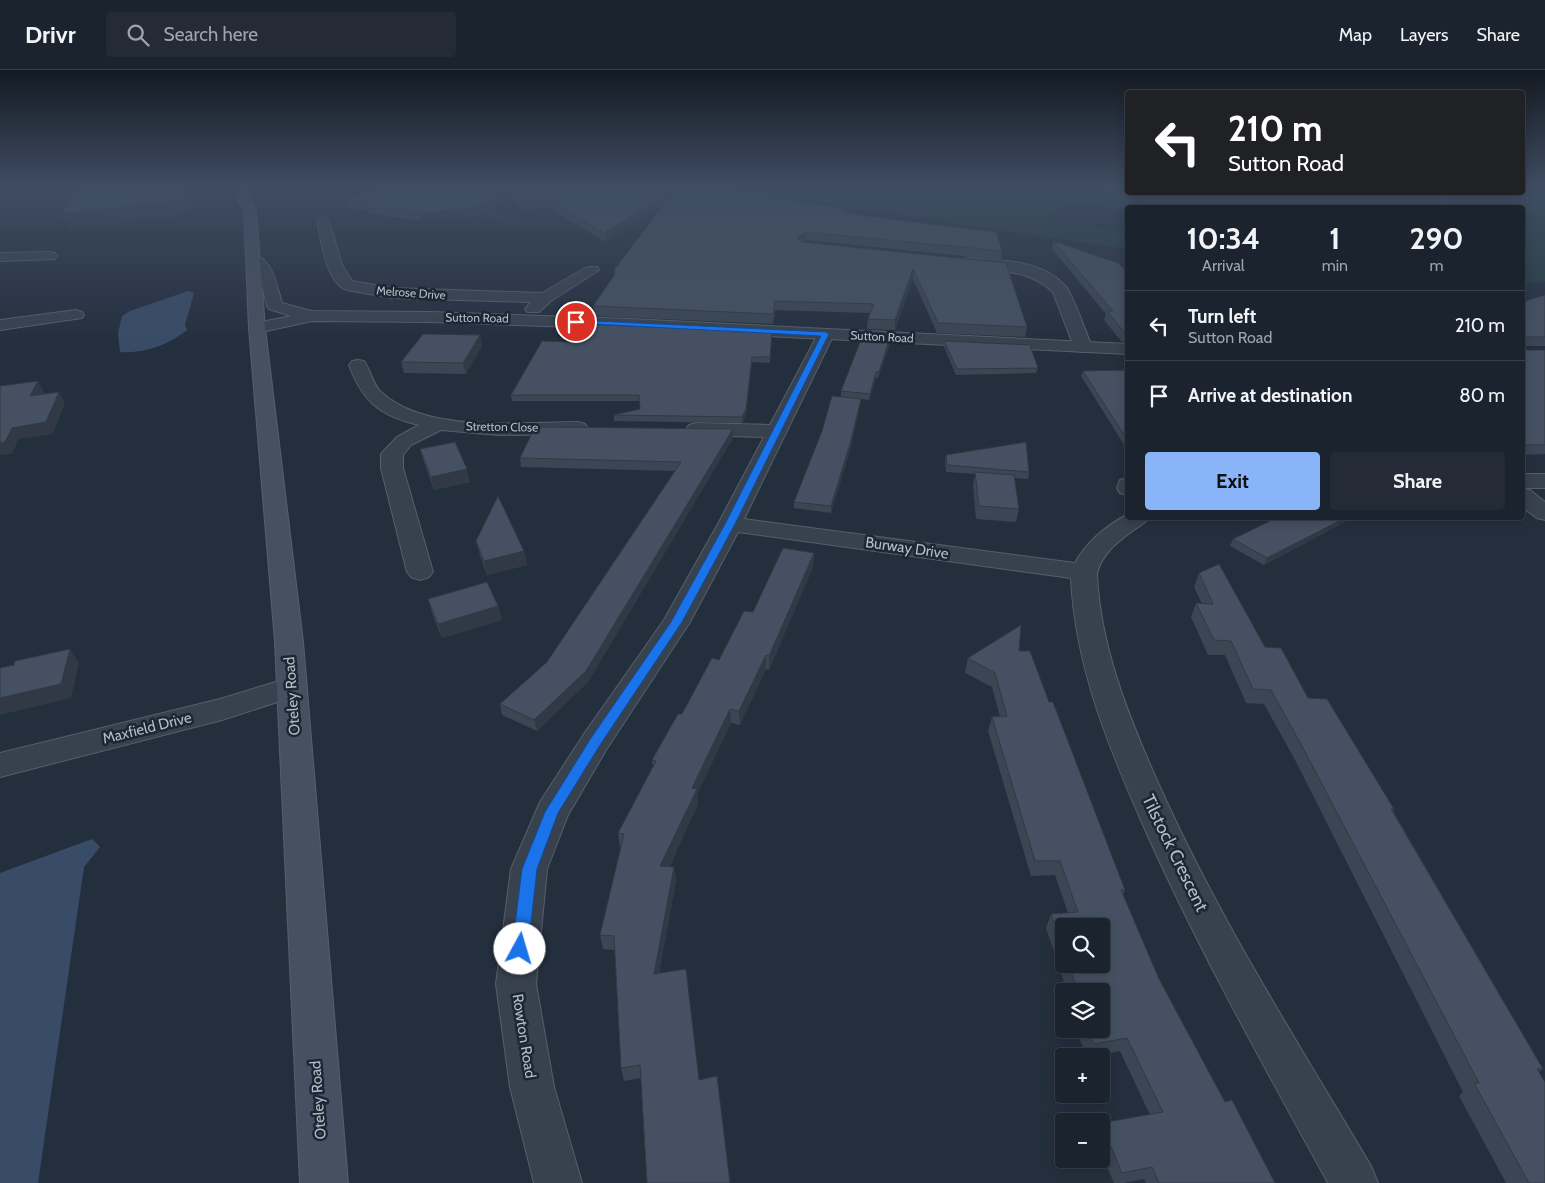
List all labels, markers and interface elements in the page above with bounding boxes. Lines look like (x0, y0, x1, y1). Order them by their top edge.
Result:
search box (106, 12, 456, 57)
text: Drivr (25, 20, 76, 49)
icon: search (124, 21, 152, 49)
text: Search here (164, 23, 258, 46)
text: Map (1339, 24, 1372, 46)
text: Layers (1400, 24, 1449, 46)
text: Share (1477, 24, 1520, 46)
text: 210 m (1228, 107, 1322, 150)
icon: left (1145, 110, 1210, 175)
text: Sutton Road (1228, 150, 1344, 177)
text: 10:34 (1186, 220, 1260, 257)
text: 1 (1329, 220, 1340, 257)
text: 290 (1410, 220, 1463, 257)
text: Arrival (1202, 256, 1245, 275)
text: min (1322, 256, 1348, 275)
text: m (1429, 256, 1444, 275)
street label: Melrose Drive (376, 283, 446, 302)
pin (555, 301, 597, 343)
text: Turn left (1188, 305, 1256, 328)
icon: arrive (562, 308, 590, 336)
street label: Sutton Road (445, 309, 509, 326)
icon: left (1145, 312, 1173, 340)
text: 210 m (1455, 314, 1505, 337)
street label: Sutton Road (850, 327, 914, 346)
text: Sutton Road (1188, 328, 1272, 347)
icon: arrive (1145, 382, 1173, 410)
text: Arrive at destination (1188, 384, 1352, 407)
text: 80 m (1459, 384, 1505, 407)
street label: Stretton Close (466, 418, 538, 435)
button: Exit (1145, 452, 1320, 510)
button: Share (1330, 452, 1505, 510)
street label: Burway Drive (864, 533, 950, 563)
street label: Oteley Road (280, 656, 304, 736)
street label: Maxfield Drive (101, 708, 194, 748)
street label: Tilstock Crescent (1137, 791, 1213, 915)
map controls (1055, 918, 1110, 1168)
button: search (1055, 918, 1110, 973)
position arrow (493, 922, 545, 974)
button: layers (1055, 983, 1110, 1038)
street label: Rowton Road (508, 992, 540, 1080)
button: + (1055, 1048, 1110, 1103)
street label: Oteley Road (306, 1060, 330, 1140)
button: − (1055, 1113, 1110, 1168)

